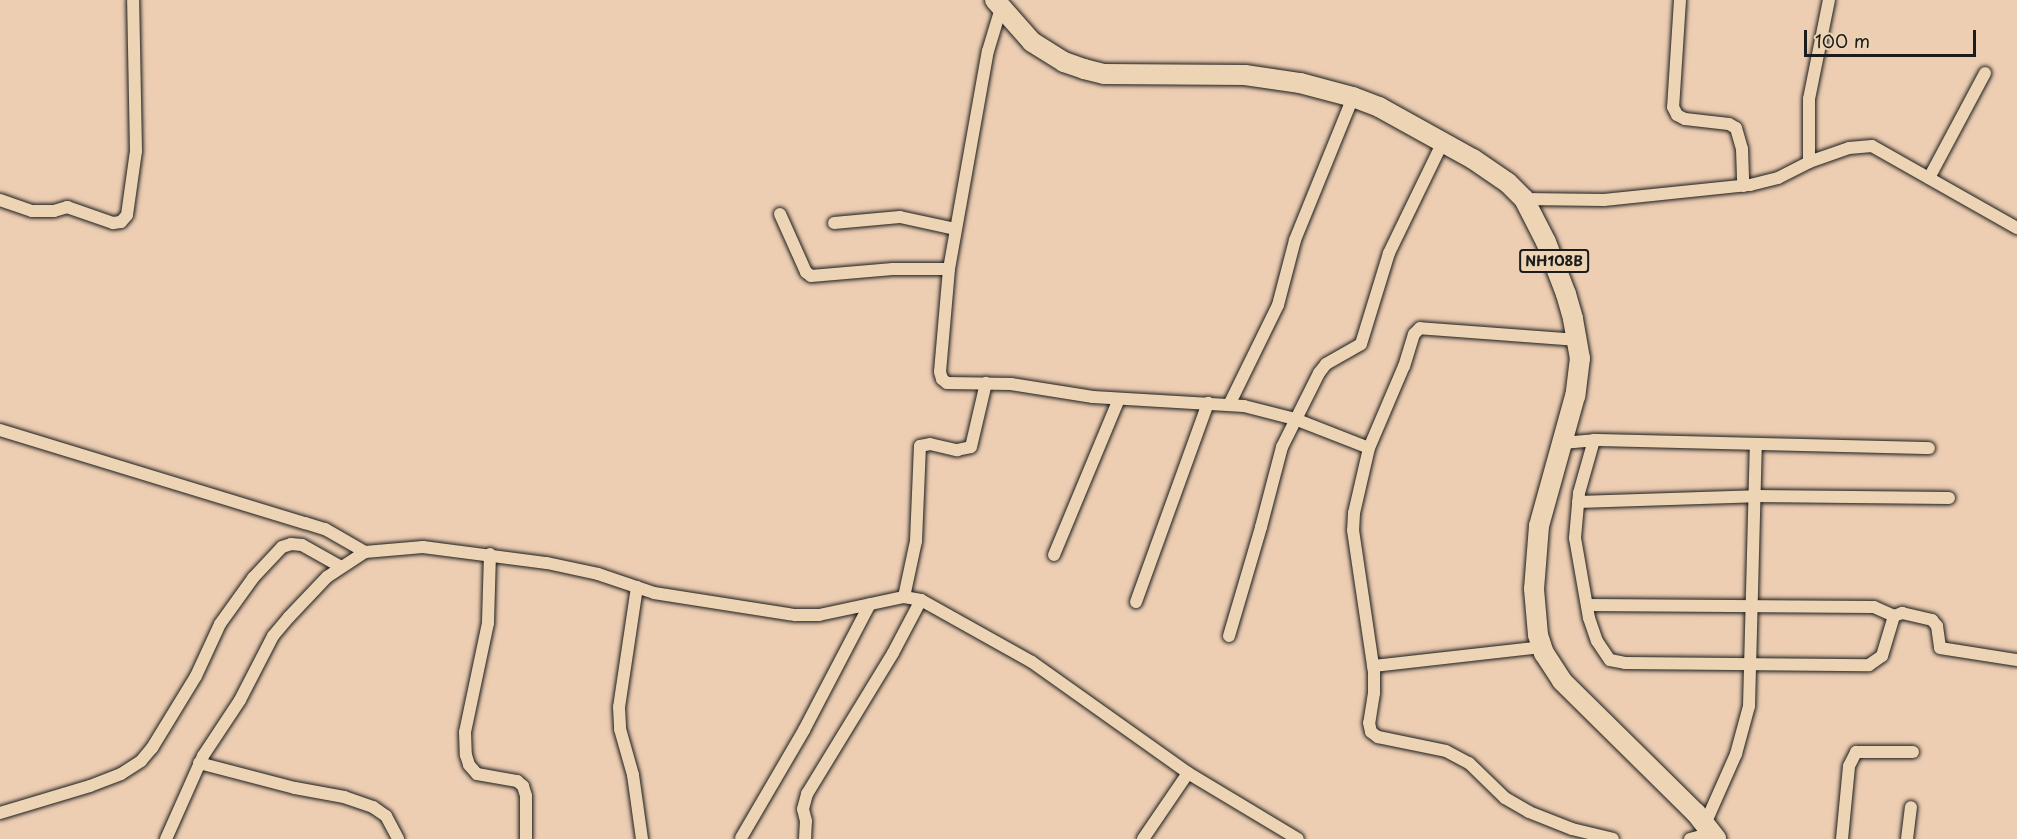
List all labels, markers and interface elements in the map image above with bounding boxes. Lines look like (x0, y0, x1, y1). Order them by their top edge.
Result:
scale bar (1807, 18, 1980, 56)
text: 100 m (1815, 27, 1870, 54)
road number: NH108B (1518, 250, 1590, 272)

